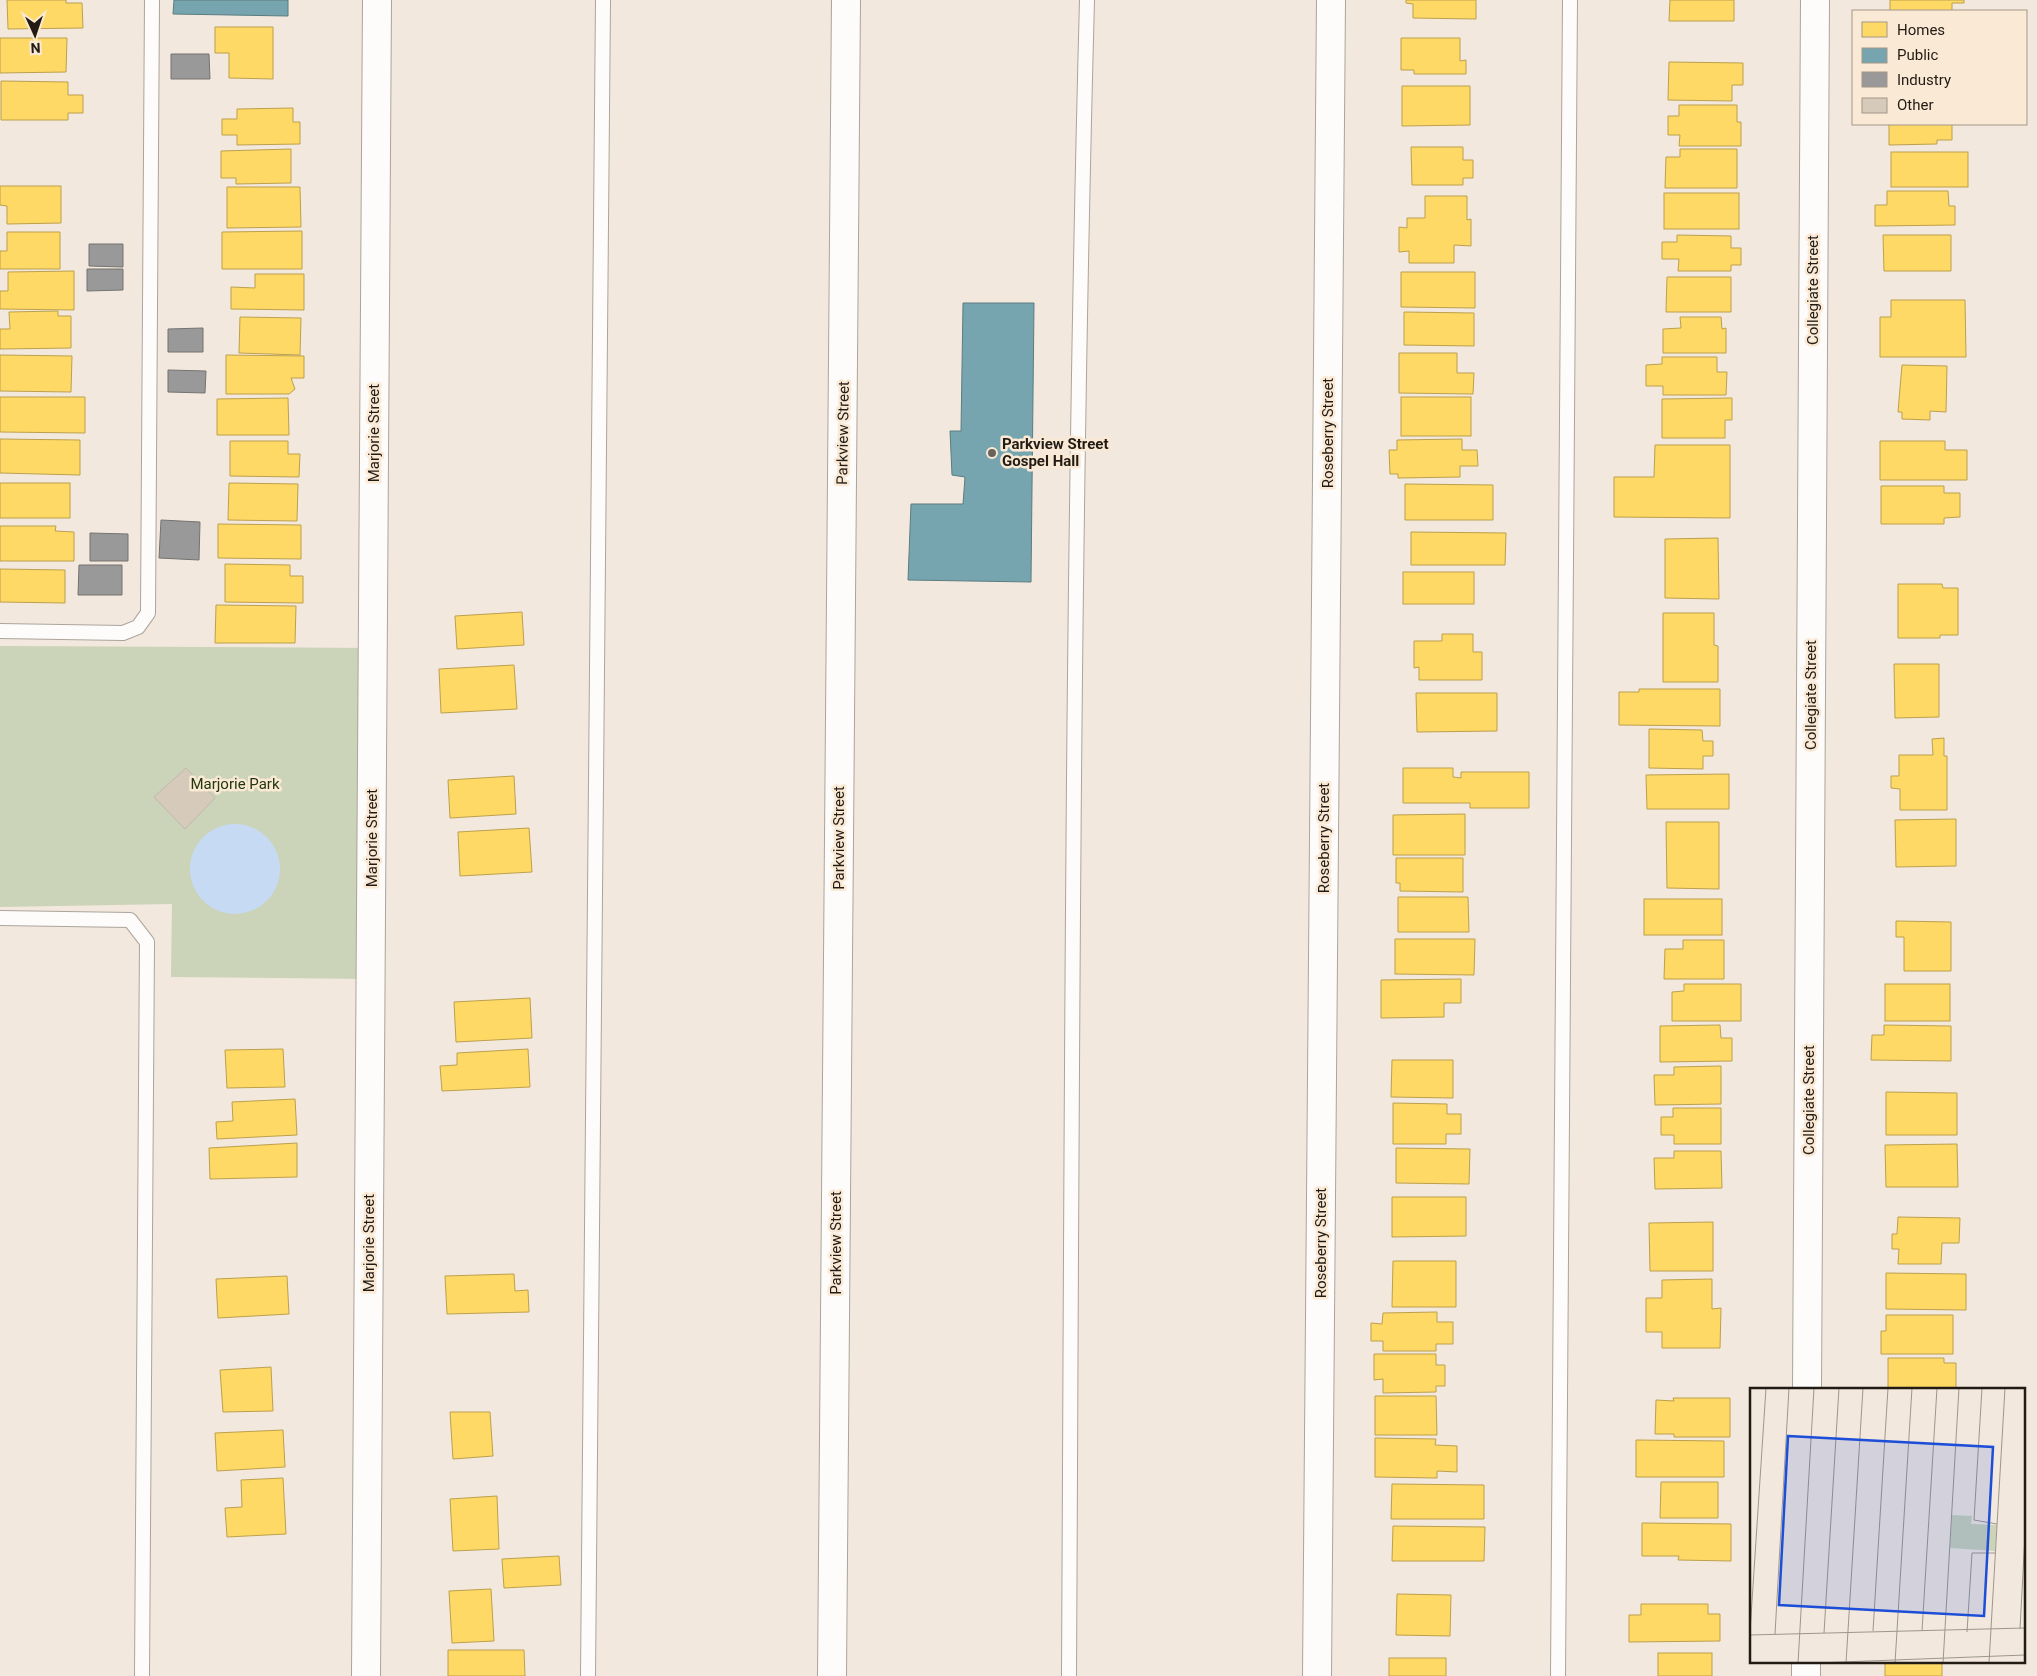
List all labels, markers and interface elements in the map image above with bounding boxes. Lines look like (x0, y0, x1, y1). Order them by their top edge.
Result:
north arrow (10, 10, 60, 60)
legend (1852, 10, 2027, 125)
text: Homes (1897, 21, 1945, 39)
text: N (30, 40, 41, 56)
text: Public (1897, 46, 1938, 64)
text: Industry (1897, 71, 1951, 89)
text: Other (1897, 96, 1934, 114)
street label: Collegiate Street (1804, 235, 1822, 345)
street label: Roseberry Street (1319, 378, 1337, 488)
street label: Parkview Street (833, 381, 853, 485)
street label: Marjorie Street (365, 384, 383, 482)
place label: Parkview Street Gospel Hall (1002, 435, 1108, 470)
marker: Parkview Street Gospel Hall (986, 447, 998, 459)
street label: Collegiate Street (1802, 640, 1820, 750)
park label: Marjorie Park (190, 775, 280, 793)
street label: Roseberry Street (1315, 783, 1333, 893)
street label: Parkview Street (830, 786, 848, 890)
street label: Marjorie Street (363, 789, 381, 887)
street label: Collegiate Street (1800, 1045, 1818, 1155)
street label: Roseberry Street (1312, 1188, 1330, 1298)
street label: Parkview Street (827, 1191, 845, 1295)
street label: Marjorie Street (360, 1194, 378, 1292)
inset map (1750, 1388, 2024, 1664)

